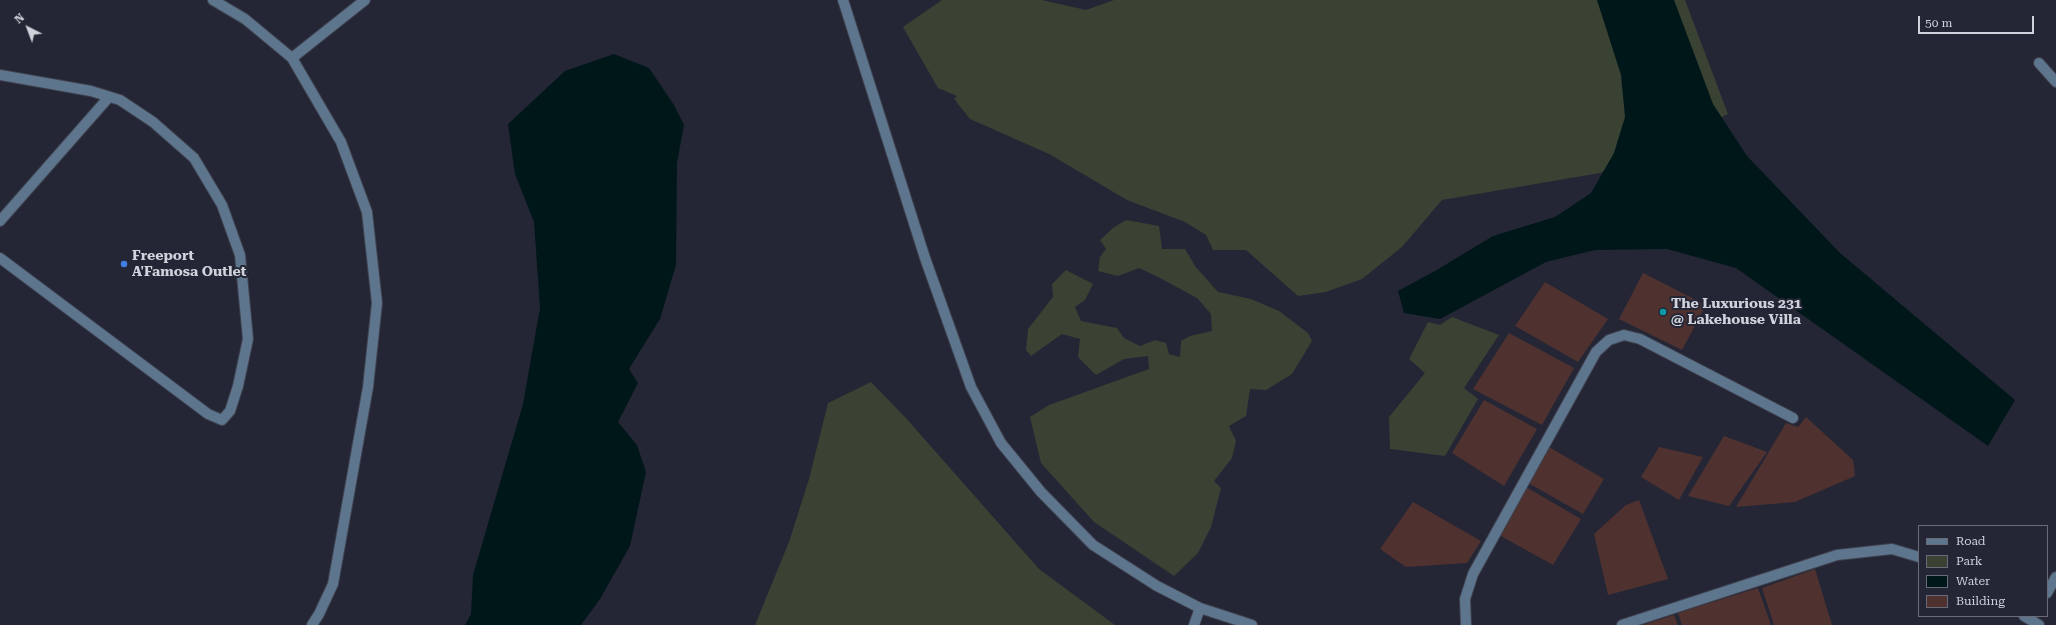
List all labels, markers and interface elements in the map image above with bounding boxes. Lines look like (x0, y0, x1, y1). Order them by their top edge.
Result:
north arrow (8, 8, 48, 48)
scale bar (1920, 8, 2036, 34)
text: N (12, 11, 27, 26)
text: 50 m (1925, 16, 1952, 30)
place label: Freeport A'Famosa Outlet (132, 248, 246, 280)
marker: Freeport A'Famosa Outlet (119, 259, 129, 269)
place label: The Luxurious 231 @ Lakehouse Villa (1671, 296, 1802, 328)
marker: The Luxurious 231 @ Lakehouse Villa (1658, 307, 1668, 317)
legend (1918, 525, 2048, 617)
text: Road (1956, 534, 1985, 548)
text: Park (1956, 554, 1982, 568)
text: Water (1956, 574, 1990, 588)
text: Building (1956, 594, 2005, 608)

